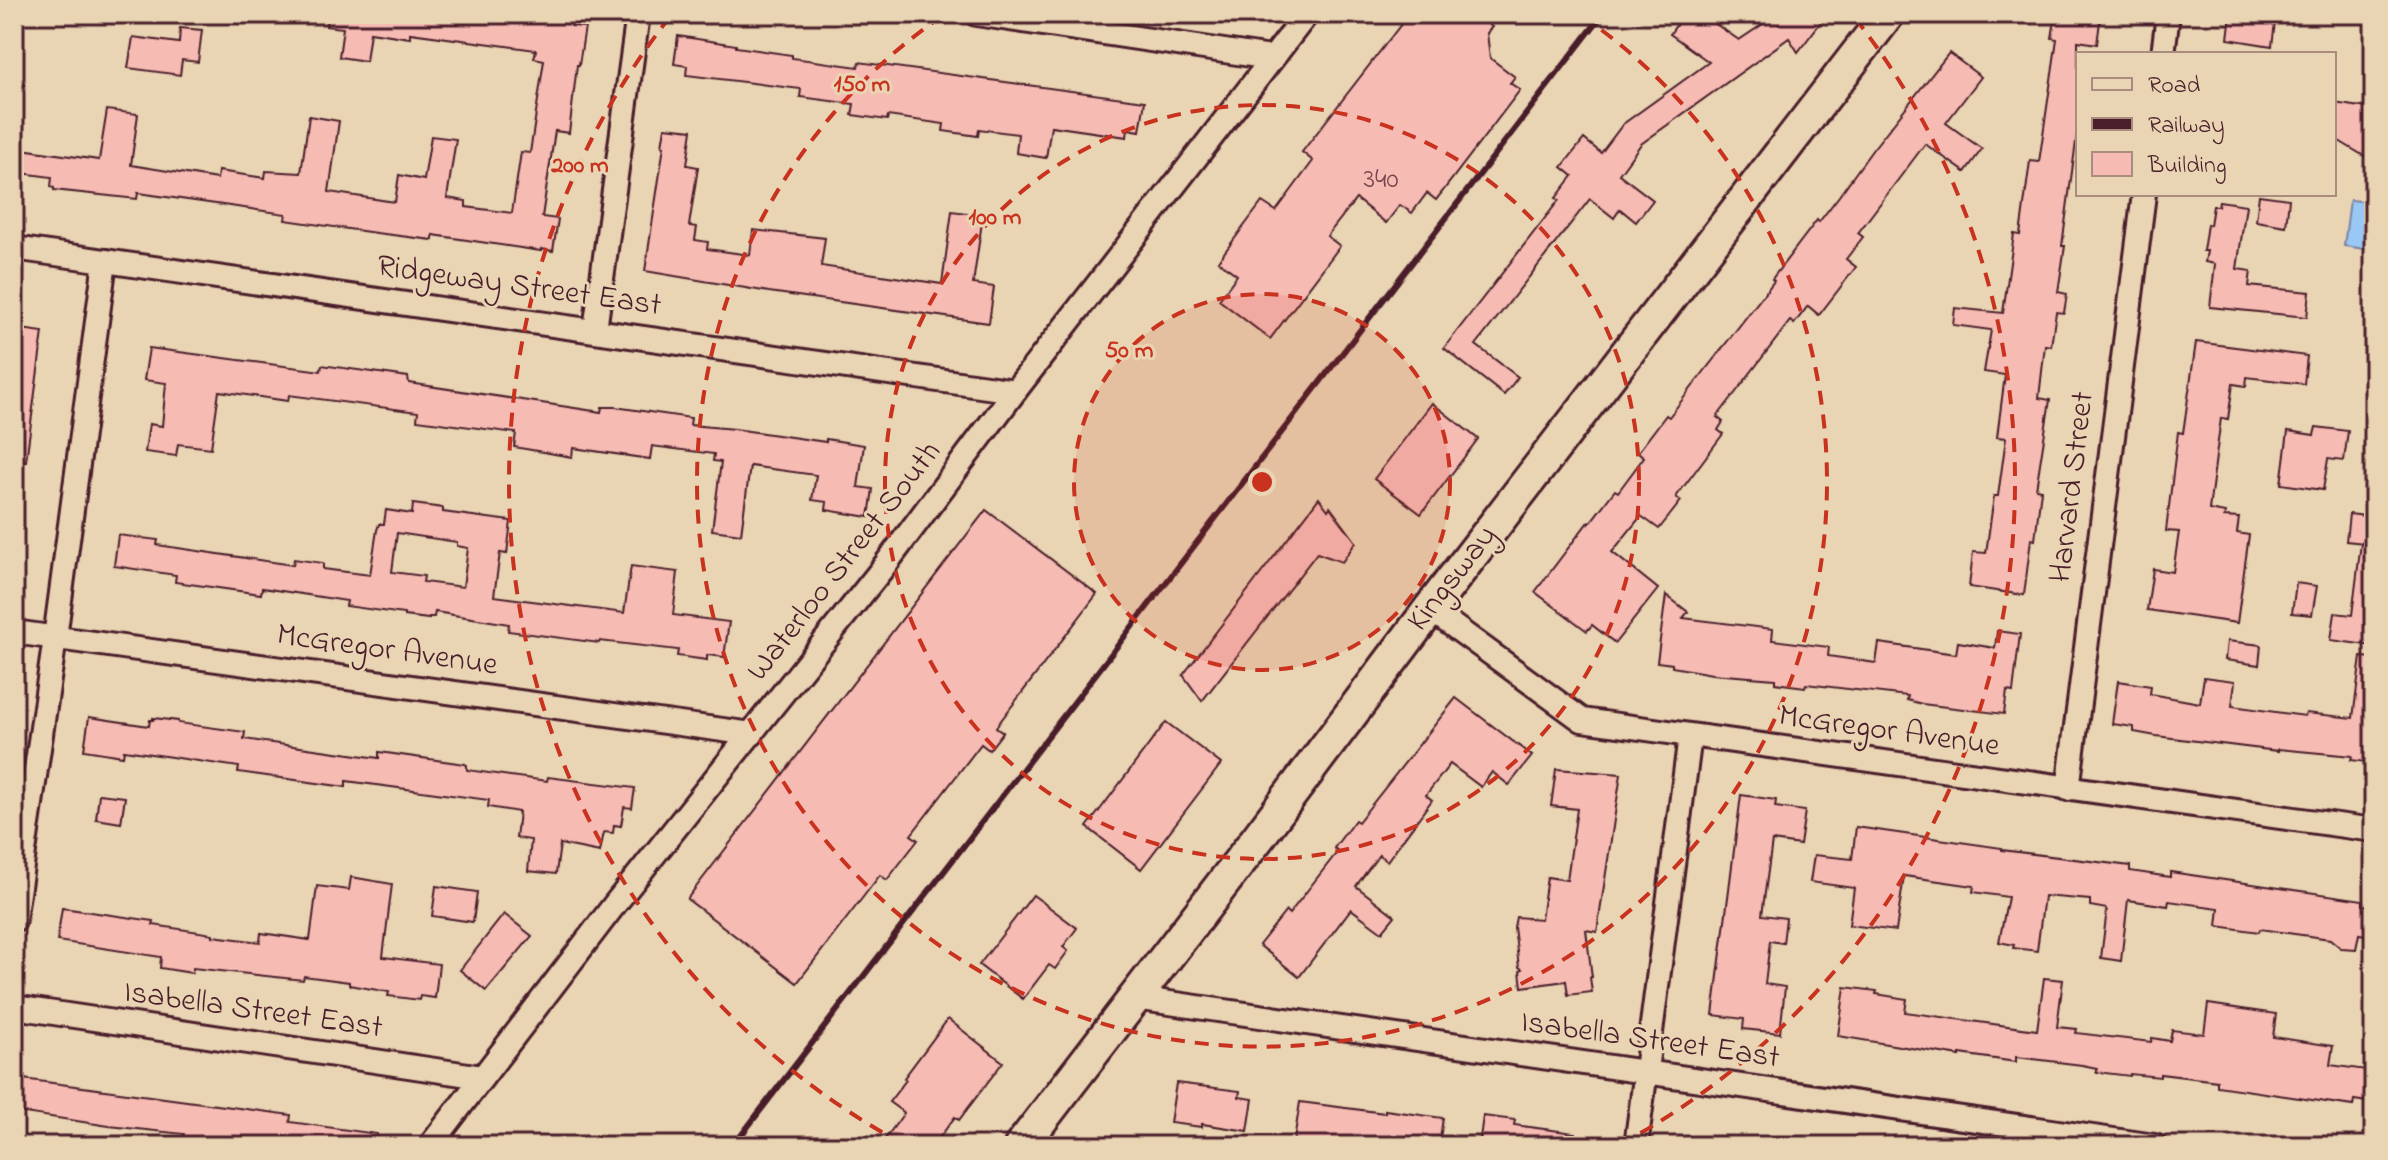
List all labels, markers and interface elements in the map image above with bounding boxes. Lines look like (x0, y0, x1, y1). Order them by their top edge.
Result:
legend (2076, 52, 2336, 196)
text: 150 m (834, 68, 891, 103)
text: Road (2148, 69, 2201, 104)
text: Railway (2148, 109, 2225, 145)
text: 200 m (550, 149, 609, 184)
text: Building (2147, 149, 2227, 184)
house number: 340 (1363, 160, 1399, 201)
text: 100 m (969, 201, 1022, 236)
street label: Ridgeway Street East (374, 244, 664, 330)
text: 50 m (1105, 334, 1154, 369)
street label: Harvard Street (2038, 389, 2108, 585)
street label: Waterloo Street South (736, 432, 954, 692)
centre of rings (1248, 468, 1276, 496)
street label: Kingsway (1396, 516, 1510, 642)
street label: McGregor Avenue (274, 612, 501, 690)
street label: McGregor Avenue (1776, 693, 2003, 771)
street label: Isabella Street East (121, 970, 386, 1052)
street label: Isabella Street East (1518, 1000, 1783, 1082)

